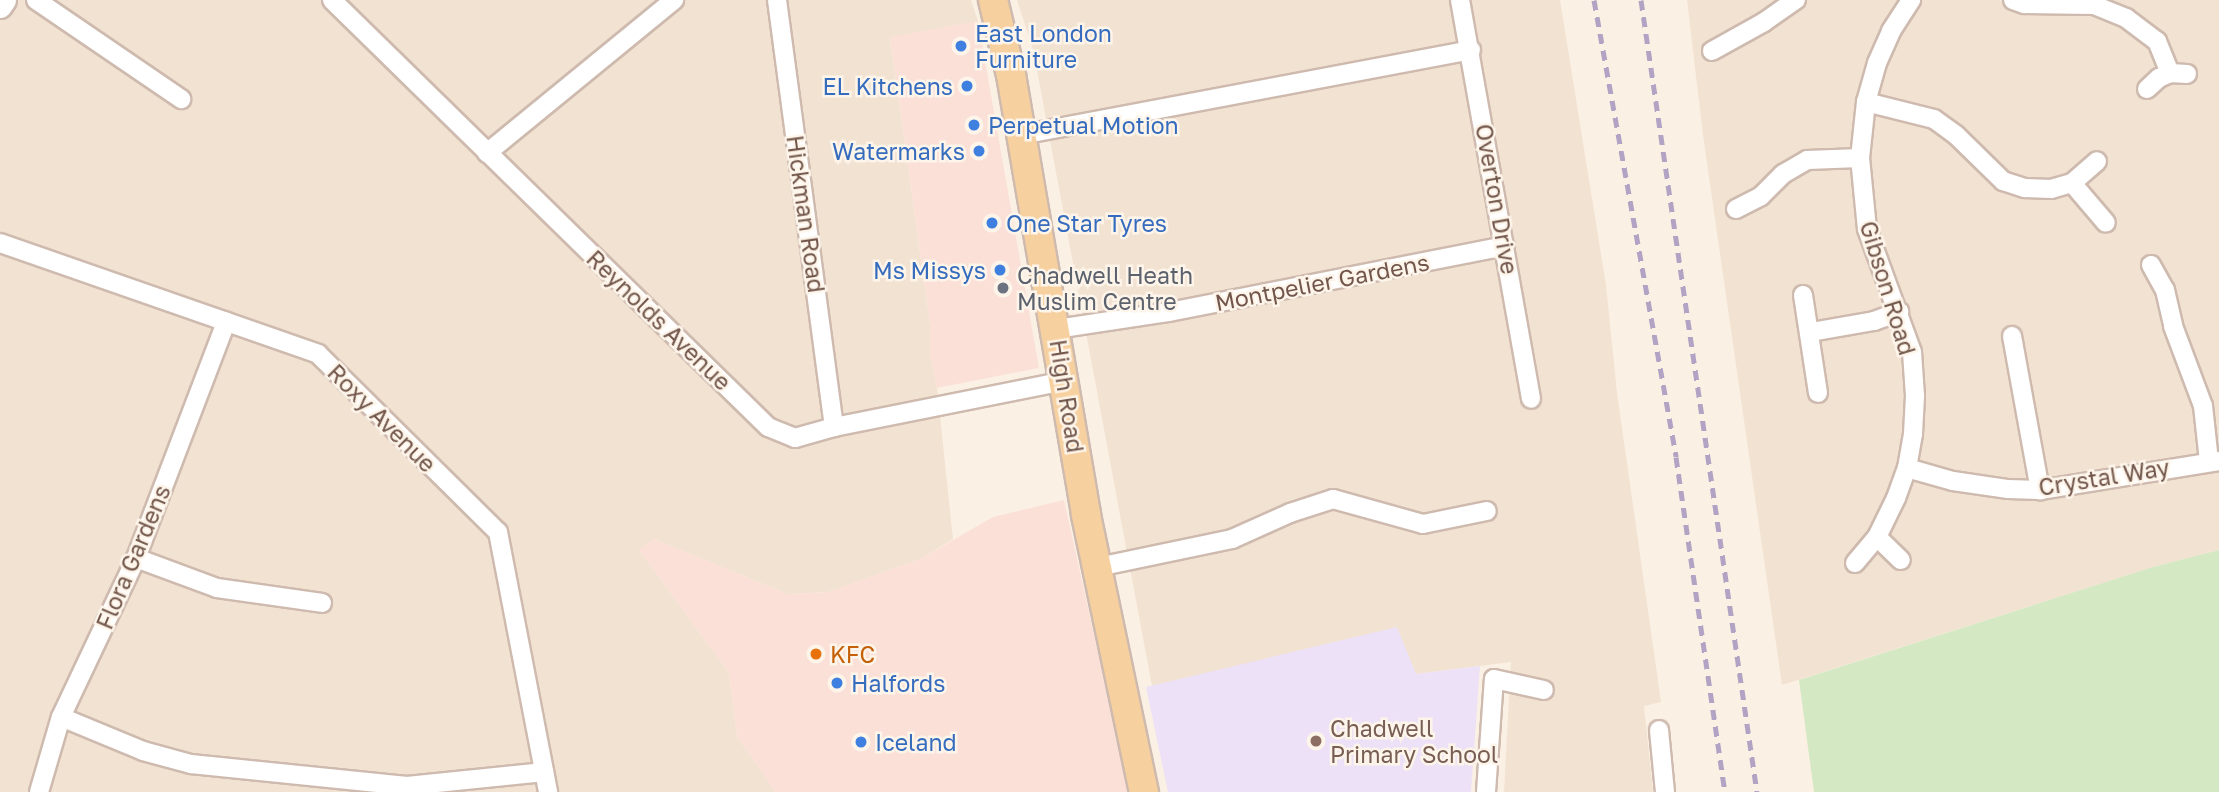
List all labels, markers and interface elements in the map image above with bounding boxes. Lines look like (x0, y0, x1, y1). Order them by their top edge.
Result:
place label: East London Furniture (975, 19, 1112, 73)
marker: East London Furniture (953, 38, 969, 54)
place label: EL Kitchens (823, 72, 953, 100)
marker: EL Kitchens (959, 78, 975, 94)
place label: Perpetual Motion (988, 111, 1179, 139)
marker: Perpetual Motion (966, 117, 982, 133)
street label: Overton Drive (1470, 122, 1524, 276)
street label: Hickman Road (781, 133, 831, 295)
place label: Watermarks (832, 137, 965, 165)
marker: Watermarks (971, 143, 987, 159)
place label: One Star Tyres (1006, 209, 1167, 237)
marker: One Star Tyres (984, 215, 1000, 231)
street label: Gibson Road (1855, 218, 1921, 358)
street label: Reynolds Avenue (581, 244, 737, 396)
street label: Montpelier Gardens (1213, 248, 1431, 316)
place label: Ms Missys (873, 256, 986, 284)
place label: Chadwell Heath Muslim Centre (1017, 261, 1193, 315)
marker: Ms Missys (992, 262, 1008, 278)
marker: Chadwell Heath Muslim Centre (995, 280, 1011, 296)
street label: High Road (1044, 338, 1090, 454)
street label: Roxy Avenue (322, 358, 442, 478)
street label: Crystal Way (2037, 453, 2171, 501)
street label: Flora Gardens (90, 481, 176, 633)
place label: KFC (830, 640, 875, 668)
marker: KFC (808, 646, 824, 662)
place label: Halfords (851, 669, 945, 697)
marker: Halfords (829, 675, 845, 691)
place label: Chadwell Primary School (1330, 714, 1498, 768)
place label: Iceland (875, 728, 957, 756)
marker: Chadwell Primary School (1308, 733, 1324, 749)
marker: Iceland (853, 734, 869, 750)

